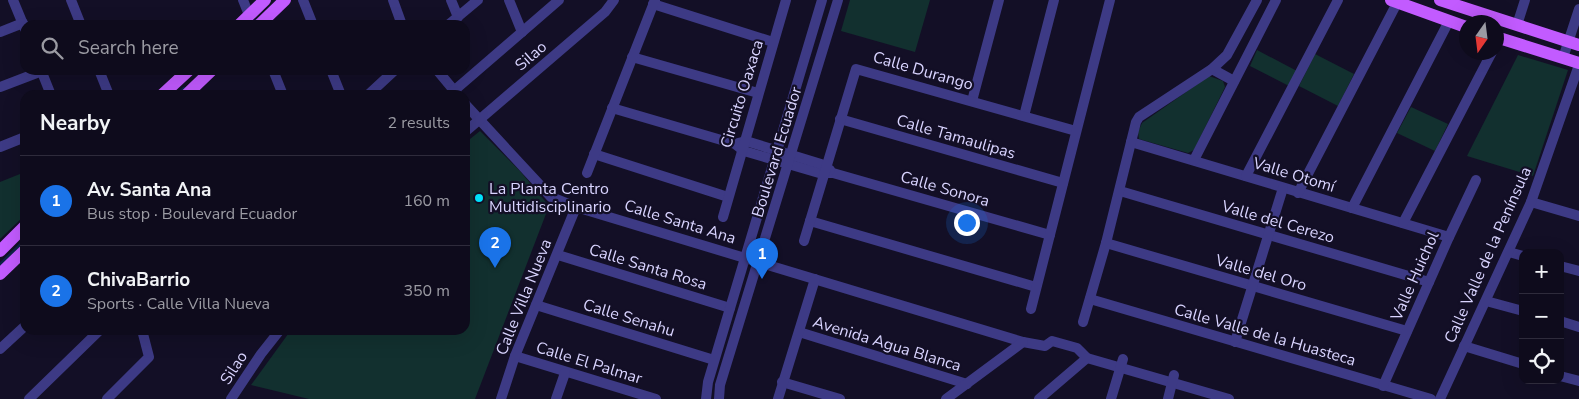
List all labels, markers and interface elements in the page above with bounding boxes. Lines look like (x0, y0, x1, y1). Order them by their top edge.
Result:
north arrow (1459, 15, 1504, 60)
search box (20, 20, 470, 75)
icon: search (38, 34, 66, 62)
text: Search here (78, 35, 179, 61)
street label: Silao (510, 36, 552, 76)
street label: Circuito Oaxaca (715, 37, 769, 151)
street label: Calle Durango (870, 46, 976, 96)
street label: Boulevard Ecuador (747, 84, 807, 220)
text: Nearby (40, 109, 110, 137)
street label: Calle Tamaulipas (894, 109, 1018, 165)
text: 2 results (388, 112, 450, 134)
street label: Valle Otomí (1249, 152, 1339, 198)
street label: Calle Valle de la Península (1439, 163, 1537, 347)
street label: Calle Sonora (898, 166, 992, 212)
text: Av. Santa Ana (87, 177, 212, 203)
place label: La Planta Centro Multidisciplinario (489, 178, 611, 218)
text: 1 (51, 190, 61, 212)
text: 160 m (403, 190, 450, 212)
marker: La Planta Centro Multidisciplinario (473, 192, 485, 204)
street label: Calle Santa Ana (621, 195, 739, 249)
street label: Valle del Cerezo (1218, 195, 1337, 249)
text: Bus stop · Boulevard Ecuador (87, 203, 297, 225)
your location (954, 210, 980, 236)
pin: 2 (479, 227, 511, 268)
street label: Valle Huichol (1385, 228, 1445, 325)
street label: Calle Villa Nueva (491, 236, 557, 358)
pin: 1 (746, 238, 778, 279)
street label: Calle Santa Rosa (586, 239, 710, 295)
street label: Valle del Oro (1212, 249, 1309, 297)
map controls (1519, 249, 1564, 384)
button: + (1519, 249, 1564, 294)
text: ChivaBarrio (87, 267, 190, 293)
text: 2 (51, 280, 61, 302)
text: 350 m (403, 280, 450, 302)
text: Sports · Calle Villa Nueva (87, 293, 270, 315)
street label: Calle Senahu (580, 294, 678, 342)
button: − (1519, 294, 1564, 339)
street label: Calle Valle de la Huasteca (1172, 299, 1358, 371)
street label: Avenida Agua Blanca (810, 311, 964, 377)
street label: Calle El Palmar (533, 336, 645, 390)
button: locate (1519, 339, 1564, 384)
street label: Silao (215, 347, 253, 389)

